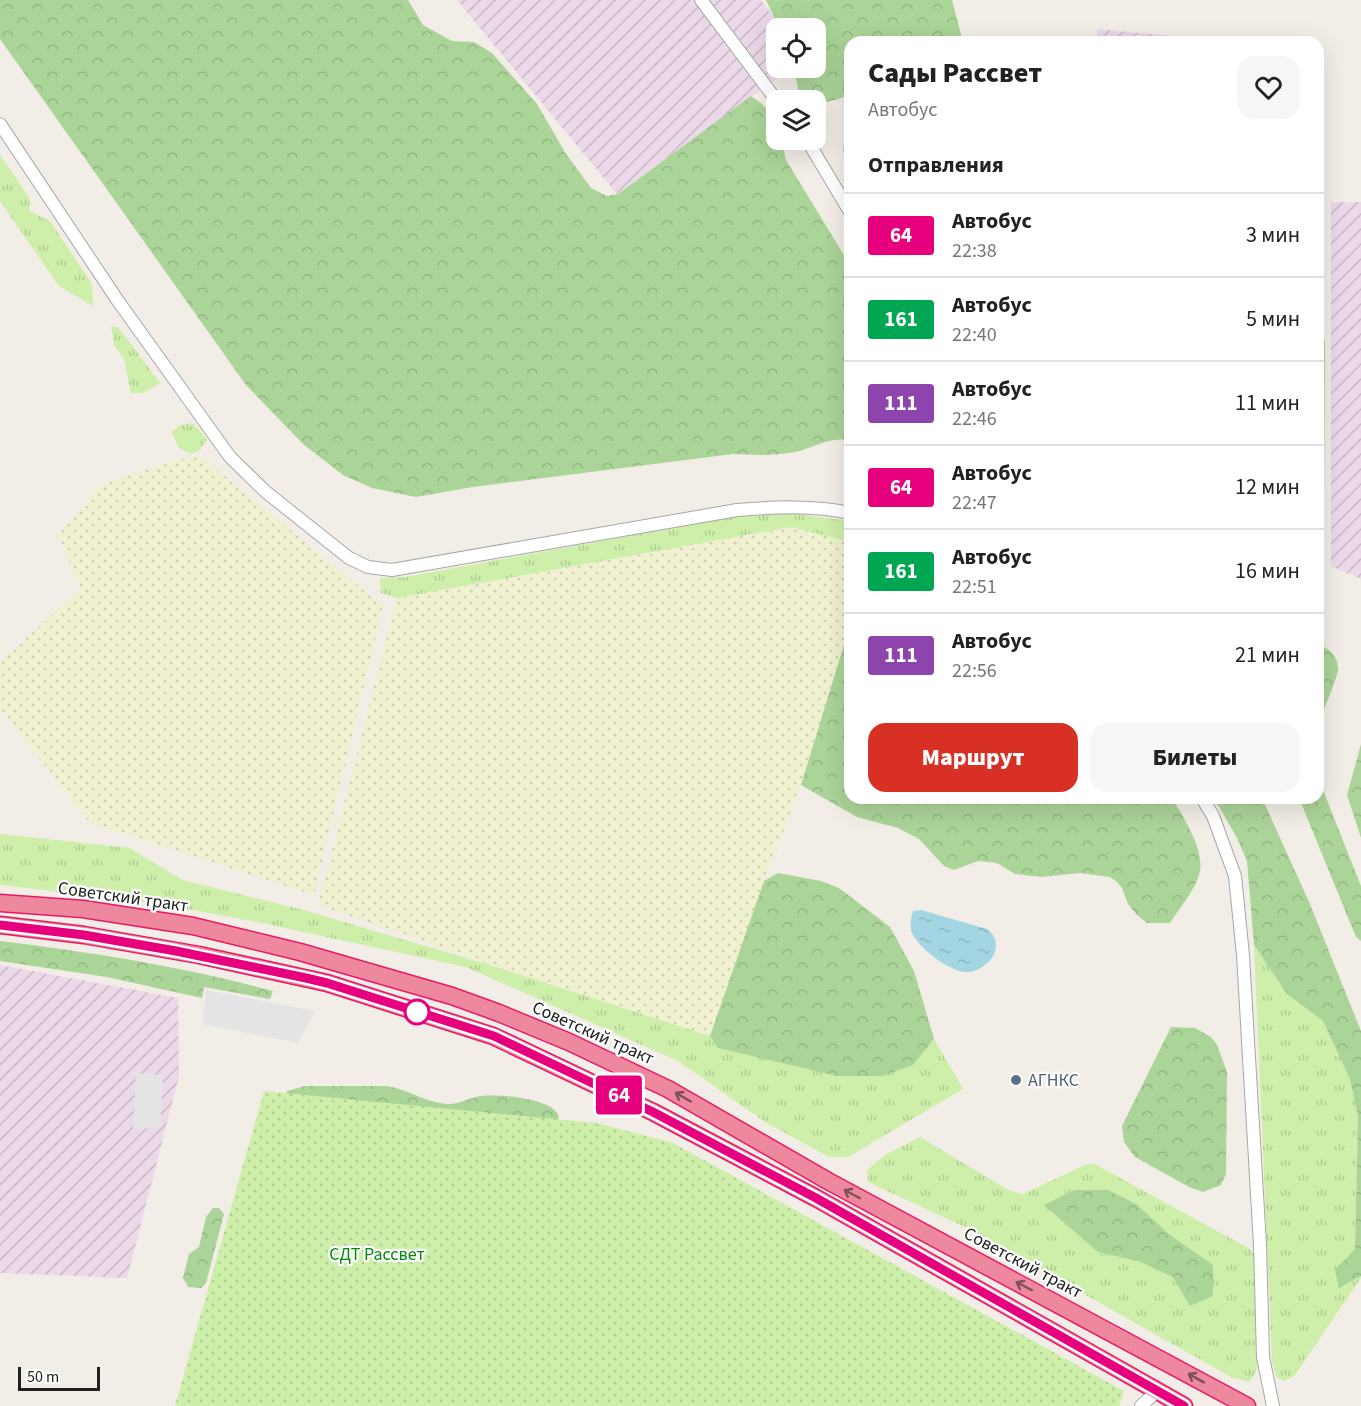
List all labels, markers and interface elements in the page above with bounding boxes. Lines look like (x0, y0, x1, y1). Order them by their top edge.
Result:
map controls (766, 18, 826, 150)
button: locate (766, 18, 826, 78)
text: Сады Рассвет (868, 53, 1042, 93)
button: heart (1237, 56, 1300, 119)
button: layers (766, 90, 826, 150)
text: Автобус (868, 96, 937, 124)
text: Отправления (868, 149, 1004, 181)
text: Автобус (952, 205, 1032, 237)
text: 3 мин (1246, 219, 1300, 251)
text: 64 (890, 220, 912, 250)
text: 22:38 (952, 237, 997, 265)
text: Автобус (952, 289, 1032, 321)
text: 5 мин (1246, 303, 1300, 335)
text: 161 (884, 304, 918, 334)
text: 22:40 (952, 321, 997, 349)
text: Автобус (952, 373, 1032, 405)
text: 11 мин (1235, 387, 1300, 419)
text: 111 (884, 388, 918, 418)
text: 22:46 (952, 405, 997, 433)
text: Автобус (952, 457, 1032, 489)
text: 12 мин (1235, 471, 1300, 503)
text: 64 (890, 472, 912, 502)
text: 22:47 (952, 489, 997, 517)
text: Автобус (952, 541, 1032, 573)
text: 16 мин (1235, 555, 1300, 587)
text: 161 (884, 556, 918, 586)
text: 22:51 (952, 573, 997, 601)
text: Автобус (952, 625, 1032, 657)
text: 21 мин (1235, 639, 1300, 671)
text: 111 (884, 640, 918, 670)
text: 22:56 (952, 657, 997, 685)
button: Маршрут (868, 723, 1078, 792)
button: Билеты (1090, 723, 1300, 792)
street label: Советский тракт (56, 876, 190, 918)
street label: Советский тракт (528, 995, 658, 1071)
unlabelled marker (404, 999, 430, 1025)
place label: АГНКС (1028, 1068, 1079, 1093)
marker: АГНКС (1009, 1073, 1023, 1087)
line badge: 64 (592, 1076, 646, 1114)
text: 64 (608, 1080, 630, 1110)
one-way arrow (674, 1091, 691, 1103)
one-way arrow (844, 1188, 861, 1200)
street label: Советский тракт (959, 1221, 1087, 1305)
park label: СДТ Рассвет (329, 1242, 425, 1267)
one-way arrow (1016, 1280, 1033, 1292)
scale bar (18, 1364, 100, 1392)
text: 50 m (27, 1366, 59, 1388)
one-way arrow (1188, 1372, 1205, 1384)

